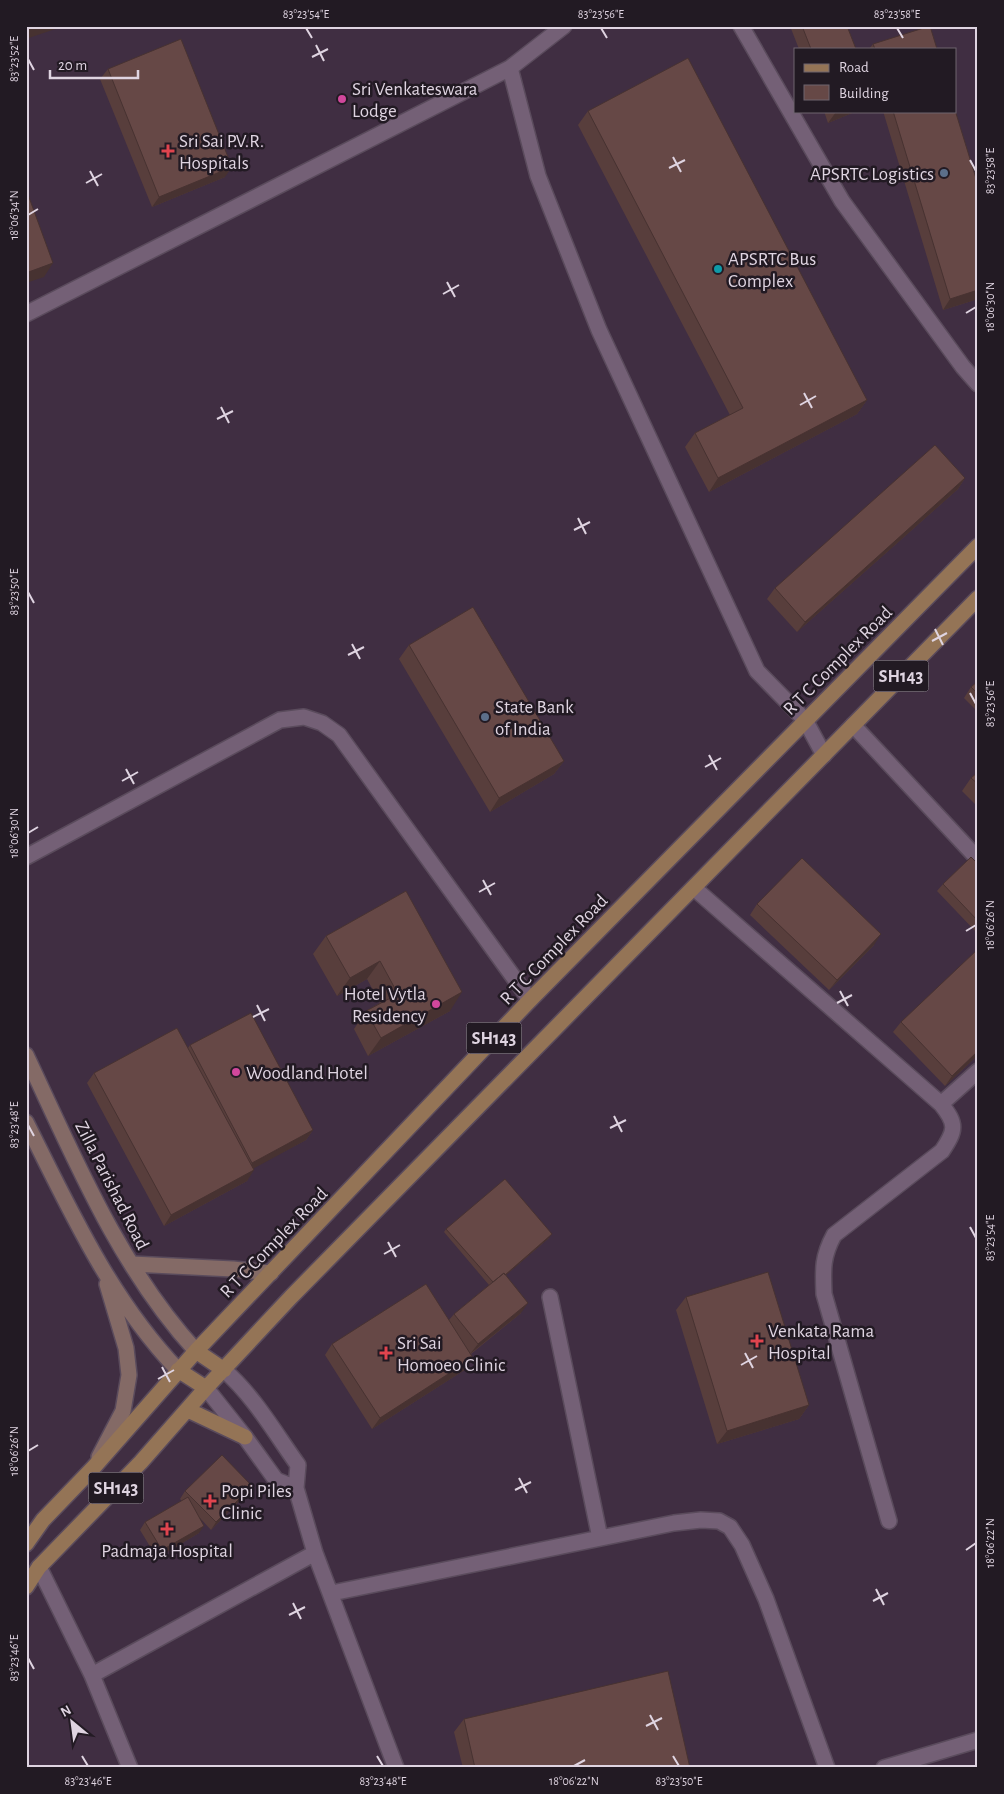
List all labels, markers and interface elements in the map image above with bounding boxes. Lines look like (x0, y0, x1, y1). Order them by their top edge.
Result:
text: 83°23'54"E (283, 8, 329, 20)
text: 83°23'56"E (578, 8, 624, 20)
text: 83°23'58"E (874, 8, 920, 20)
text: 83°23'52"E (8, 36, 20, 82)
scale bar (50, 48, 138, 80)
legend (794, 48, 956, 112)
text: 20 m (58, 58, 87, 73)
text: Road (839, 60, 869, 75)
place label: Sri Venkateswara Lodge (352, 80, 478, 121)
text: Building (839, 86, 889, 101)
marker: Sri Venkateswara Lodge (336, 93, 348, 105)
place label: Sri Sai P.V.R. Hospitals (179, 132, 264, 173)
marker: Sri Sai P.V.R. Hospitals (161, 144, 175, 158)
text: 83°23'58"E (984, 148, 996, 194)
place label: APSRTC Logistics (810, 165, 934, 184)
marker: APSRTC Logistics (938, 167, 950, 179)
text: 18°06'34"N (8, 190, 20, 240)
place label: APSRTC Bus Complex (728, 250, 816, 291)
marker: APSRTC Bus Complex (712, 263, 724, 275)
text: 18°06'30"N (984, 282, 996, 332)
text: 83°23'50"E (8, 568, 20, 616)
street label: R T C Complex Road (780, 603, 896, 719)
road number: SH143 (874, 660, 928, 691)
text: 83°23'56"E (984, 681, 996, 727)
place label: State Bank of India (495, 698, 574, 739)
marker: State Bank of India (479, 711, 491, 723)
text: 18°06'30"N (8, 808, 20, 858)
street label: R T C Complex Road (497, 891, 611, 1009)
text: 18°06'26"N (984, 900, 996, 950)
place label: Hotel Vytla Residency (344, 985, 426, 1026)
marker: Hotel Vytla Residency (430, 998, 442, 1010)
road number: SH143 (466, 1022, 522, 1054)
place label: Woodland Hotel (246, 1064, 368, 1083)
marker: Woodland Hotel (230, 1066, 242, 1078)
text: 83°23'48"E (8, 1101, 20, 1149)
street label: Zilla Parishad Road (71, 1119, 152, 1253)
street label: R T C Complex Road (217, 1184, 331, 1302)
text: 83°23'54"E (984, 1215, 996, 1261)
place label: Venkata Rama Hospital (768, 1322, 874, 1363)
place label: Sri Sai Homoeo Clinic (397, 1334, 505, 1375)
marker: Venkata Rama Hospital (750, 1334, 764, 1348)
marker: Sri Sai Homoeo Clinic (379, 1346, 393, 1360)
text: 18°06'26"N (8, 1426, 20, 1476)
road number: SH143 (88, 1472, 144, 1504)
place label: Popi Piles Clinic (221, 1482, 292, 1523)
marker: Popi Piles Clinic (203, 1494, 217, 1508)
text: 18°06'22"N (984, 1518, 996, 1568)
marker: Padmaja Hospital (160, 1522, 174, 1536)
place label: Padmaja Hospital (101, 1542, 233, 1561)
text: 83°23'46"E (8, 1634, 20, 1682)
north arrow (48, 1696, 98, 1746)
text: N (59, 1703, 74, 1720)
text: 83°23'46"E (64, 1775, 112, 1787)
text: 83°23'48"E (359, 1775, 407, 1787)
text: 18°06'22"N (549, 1775, 599, 1787)
text: 83°23'50"E (655, 1775, 703, 1787)

